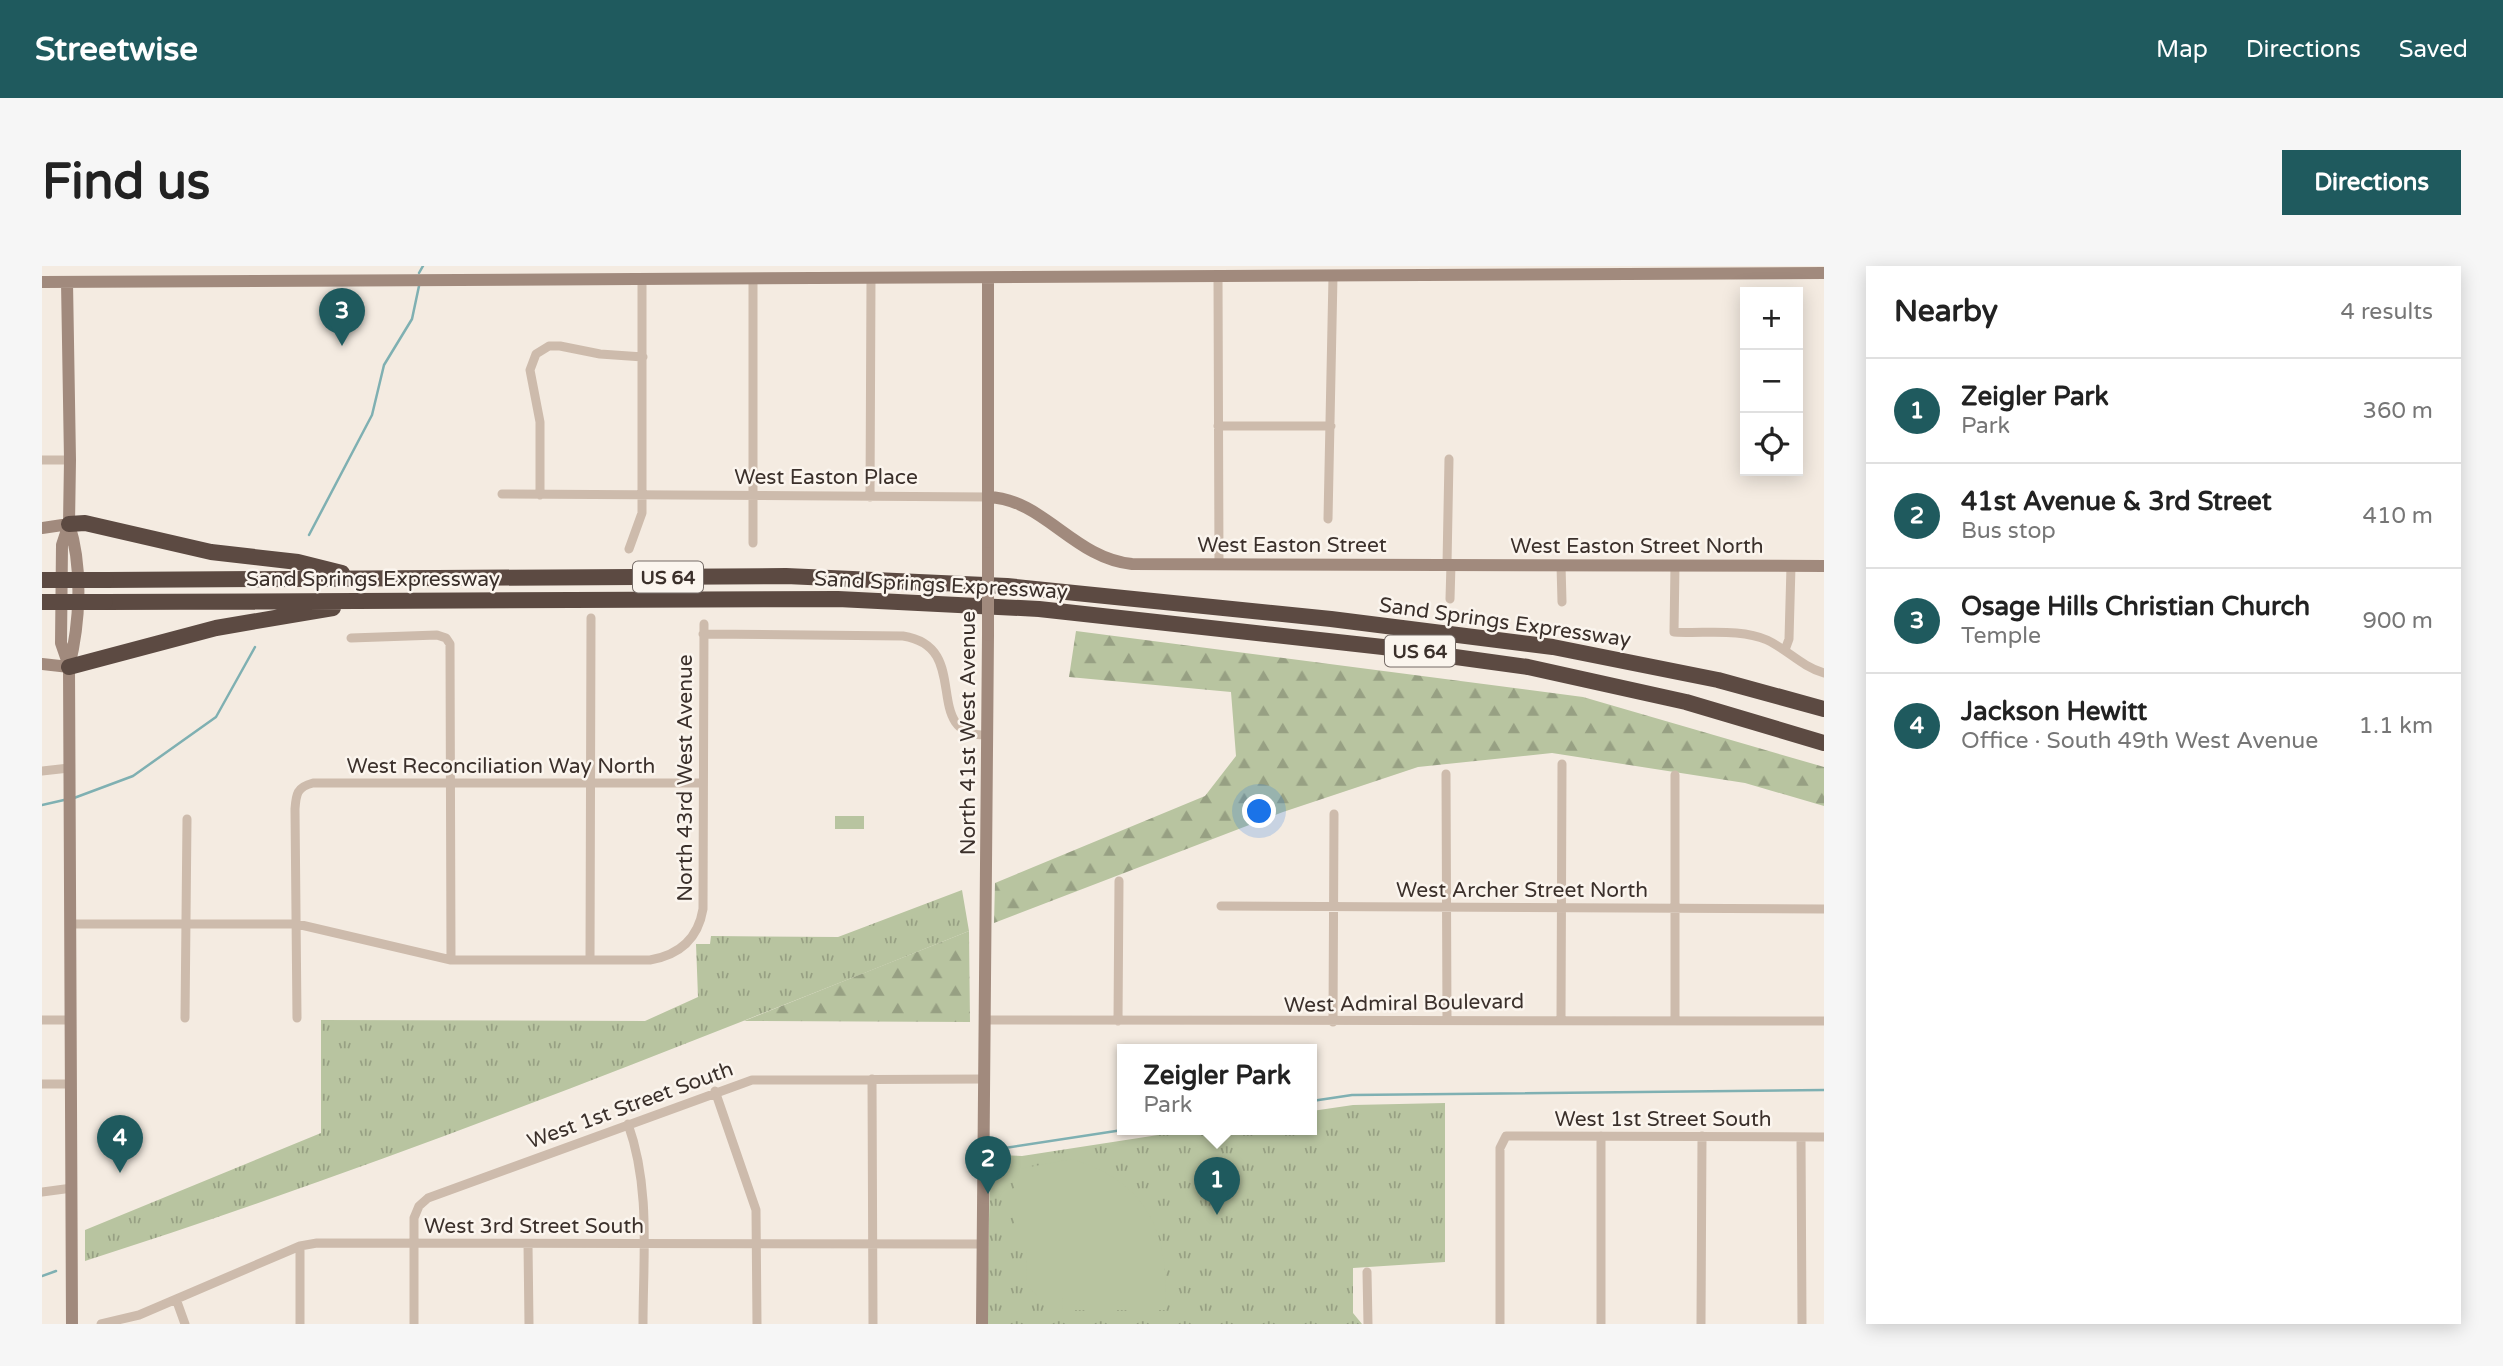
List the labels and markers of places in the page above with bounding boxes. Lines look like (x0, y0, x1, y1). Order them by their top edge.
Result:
pin: 3 (319, 288, 365, 346)
pin: 4 (97, 1115, 143, 1173)
pin: 2 (965, 1136, 1011, 1194)
pin: 1 (1194, 1157, 1240, 1215)

